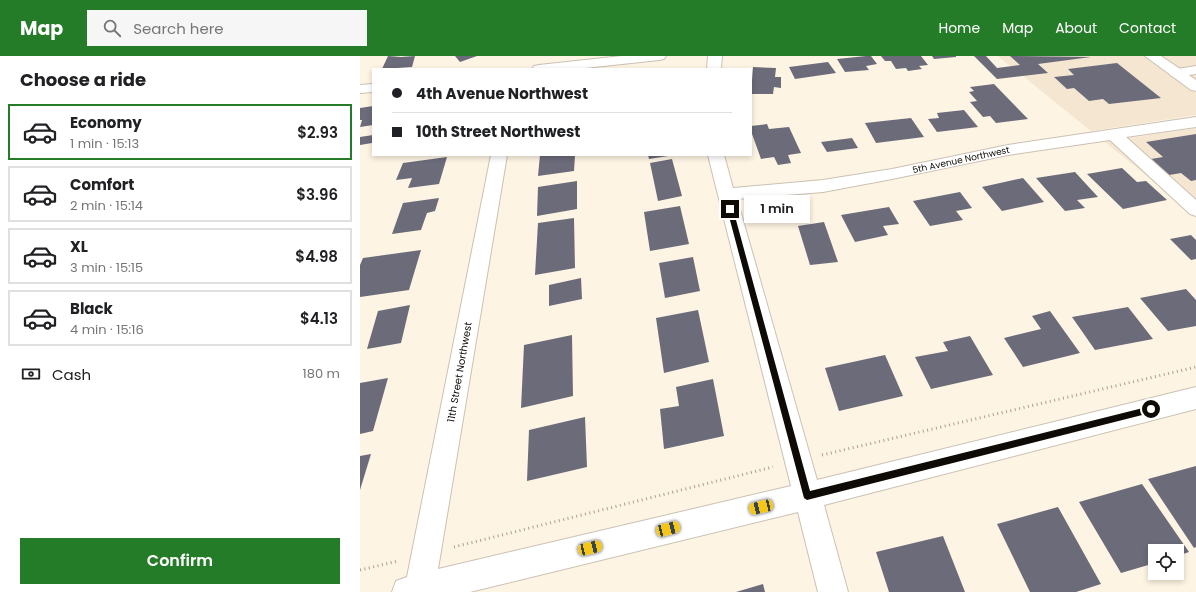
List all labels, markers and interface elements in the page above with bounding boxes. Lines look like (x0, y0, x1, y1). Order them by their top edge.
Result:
search box (87, 10, 367, 46)
text: Map (20, 15, 63, 42)
icon: search (101, 17, 123, 39)
text: Search here (133, 18, 224, 39)
text: Home (938, 18, 980, 38)
text: Map (1002, 18, 1033, 38)
text: About (1055, 18, 1097, 38)
text: Contact (1119, 18, 1176, 38)
text: Choose a ride (20, 67, 146, 92)
text: 4th Avenue Northwest (416, 83, 588, 104)
text: Economy (70, 112, 142, 133)
icon: car (22, 114, 58, 150)
text: 10th Street Northwest (416, 121, 580, 142)
text: $2.93 (297, 122, 338, 143)
text: 1 min · 15:13 (70, 134, 139, 153)
street label: 5th Avenue Northwest (911, 144, 1011, 176)
text: Comfort (70, 174, 134, 195)
icon: car (22, 176, 58, 212)
text: $3.96 (296, 184, 338, 205)
callout: 1 min (744, 195, 810, 223)
text: 2 min · 15:14 (70, 196, 143, 215)
text: 1 min (760, 199, 794, 218)
route end (721, 200, 739, 218)
text: XL (70, 236, 88, 257)
icon: car (22, 238, 58, 274)
text: $4.98 (295, 246, 338, 267)
text: 3 min · 15:15 (70, 258, 143, 277)
text: Black (70, 298, 113, 319)
icon: car (22, 300, 58, 336)
text: $4.13 (300, 308, 338, 329)
text: 4 min · 15:16 (70, 320, 144, 339)
street label: 11th Street Northwest (443, 320, 476, 423)
icon: cash (20, 363, 42, 385)
text: Cash (52, 364, 91, 385)
text: 180 m (303, 364, 340, 383)
route start (1142, 400, 1160, 418)
car (748, 498, 774, 516)
car (655, 520, 681, 538)
button: Confirm (20, 538, 340, 584)
car (577, 539, 603, 557)
map controls (1148, 544, 1184, 580)
button: locate (1148, 544, 1184, 580)

